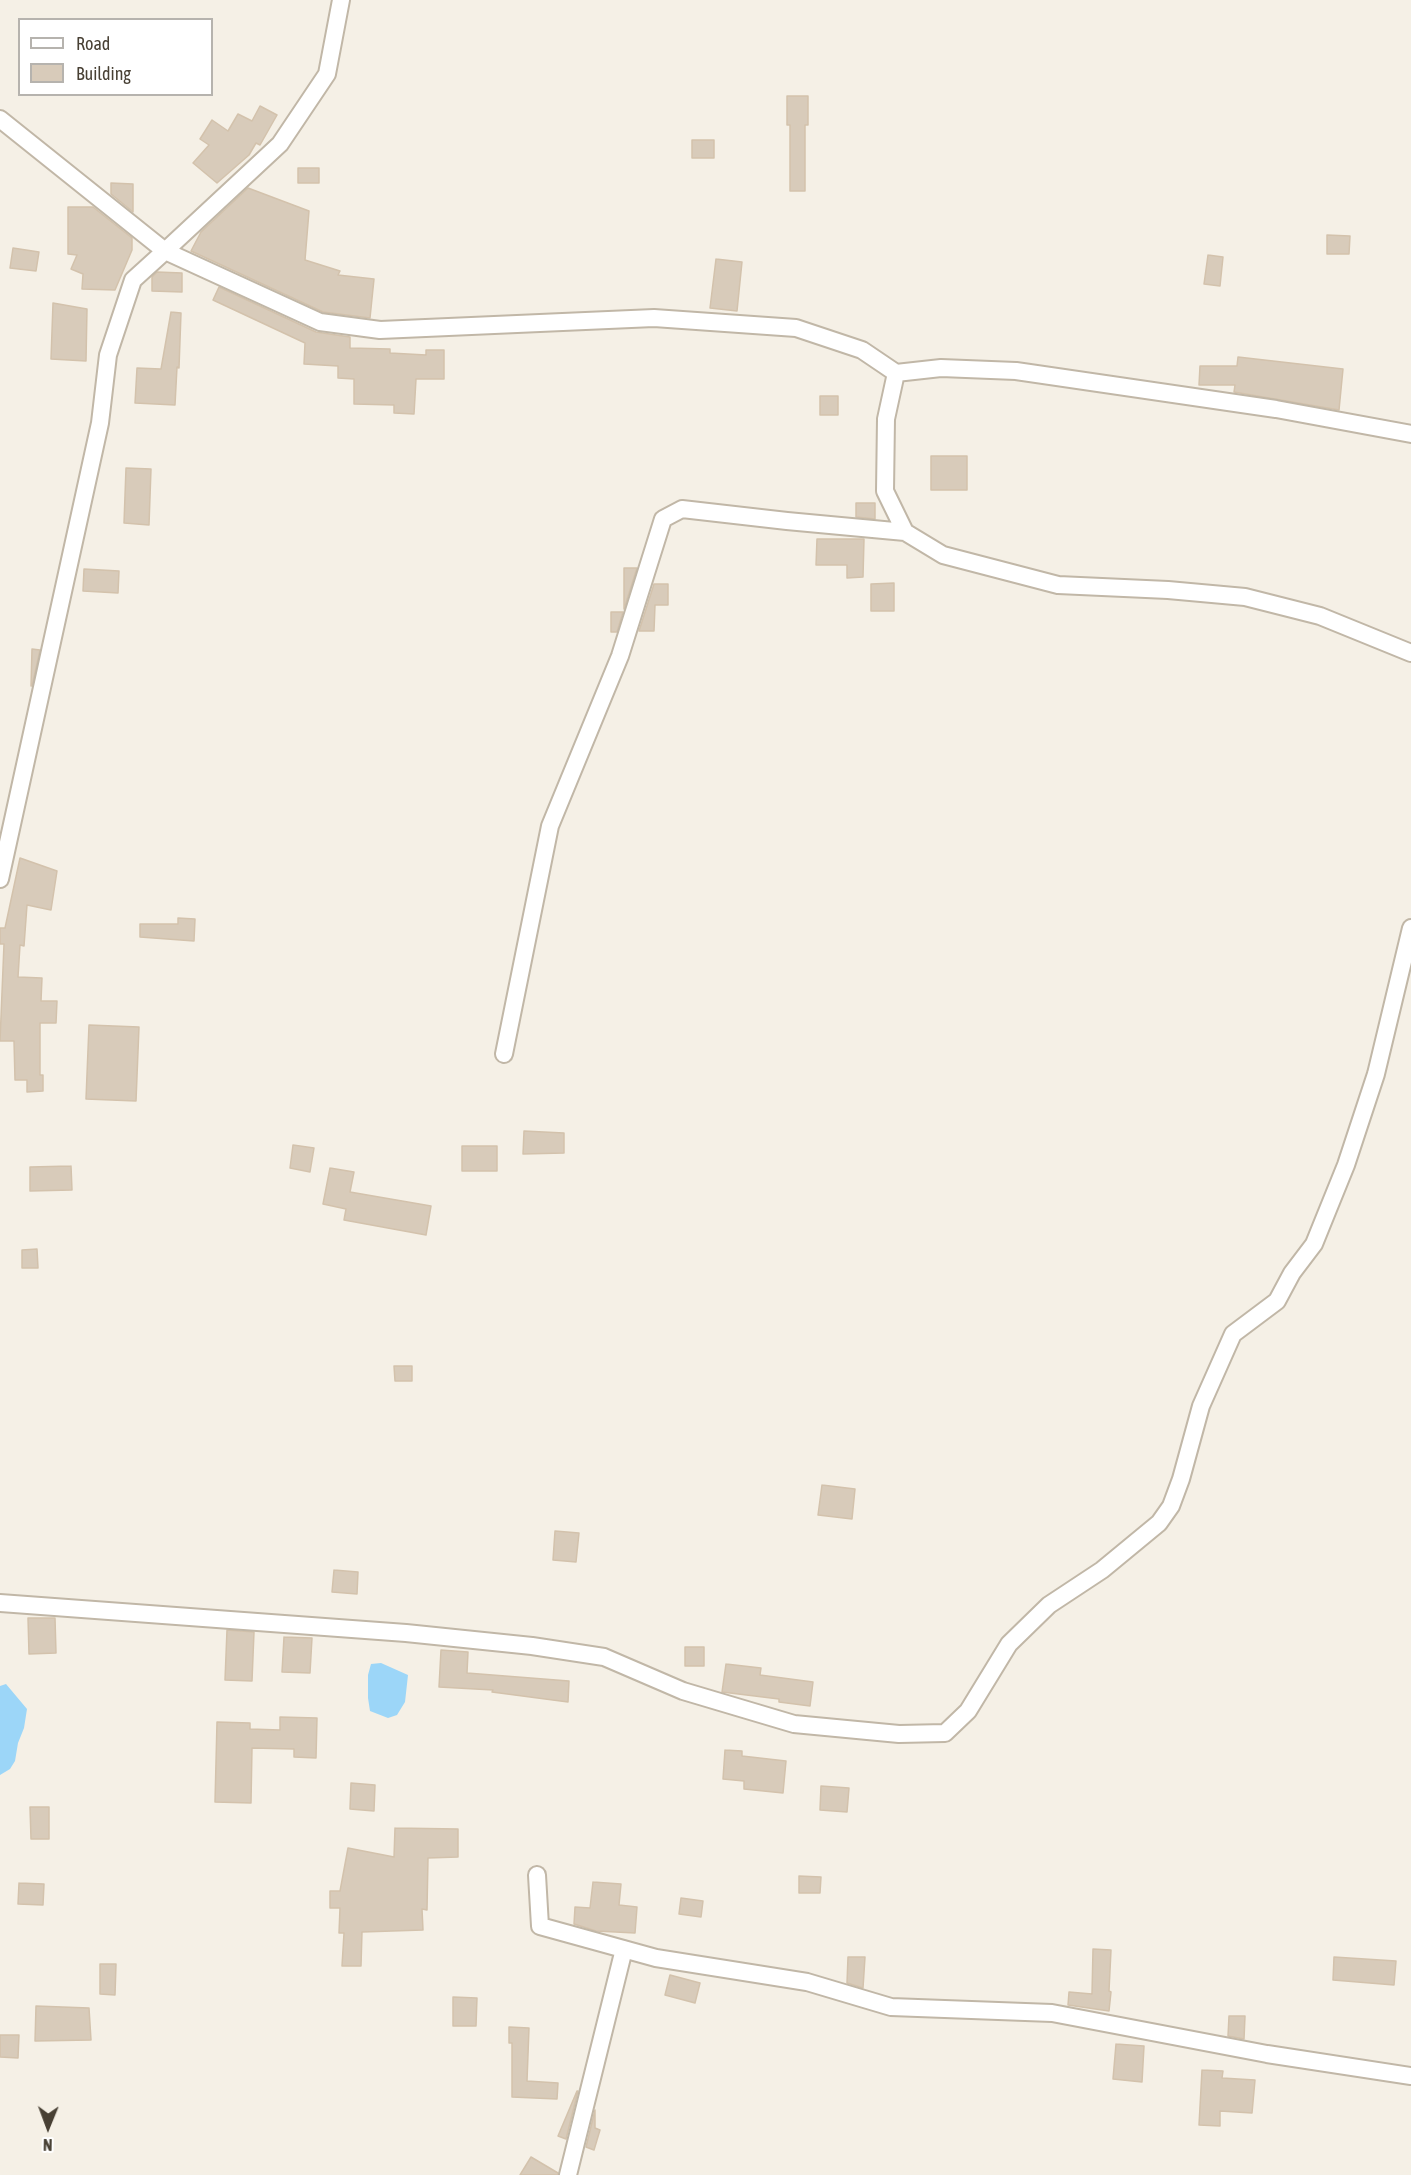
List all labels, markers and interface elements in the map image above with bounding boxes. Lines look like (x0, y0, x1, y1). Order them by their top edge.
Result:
legend (18, 18, 213, 96)
text: Road (76, 33, 110, 54)
text: Building (76, 63, 131, 84)
north arrow (18, 2097, 78, 2157)
text: N (43, 2136, 53, 2154)

